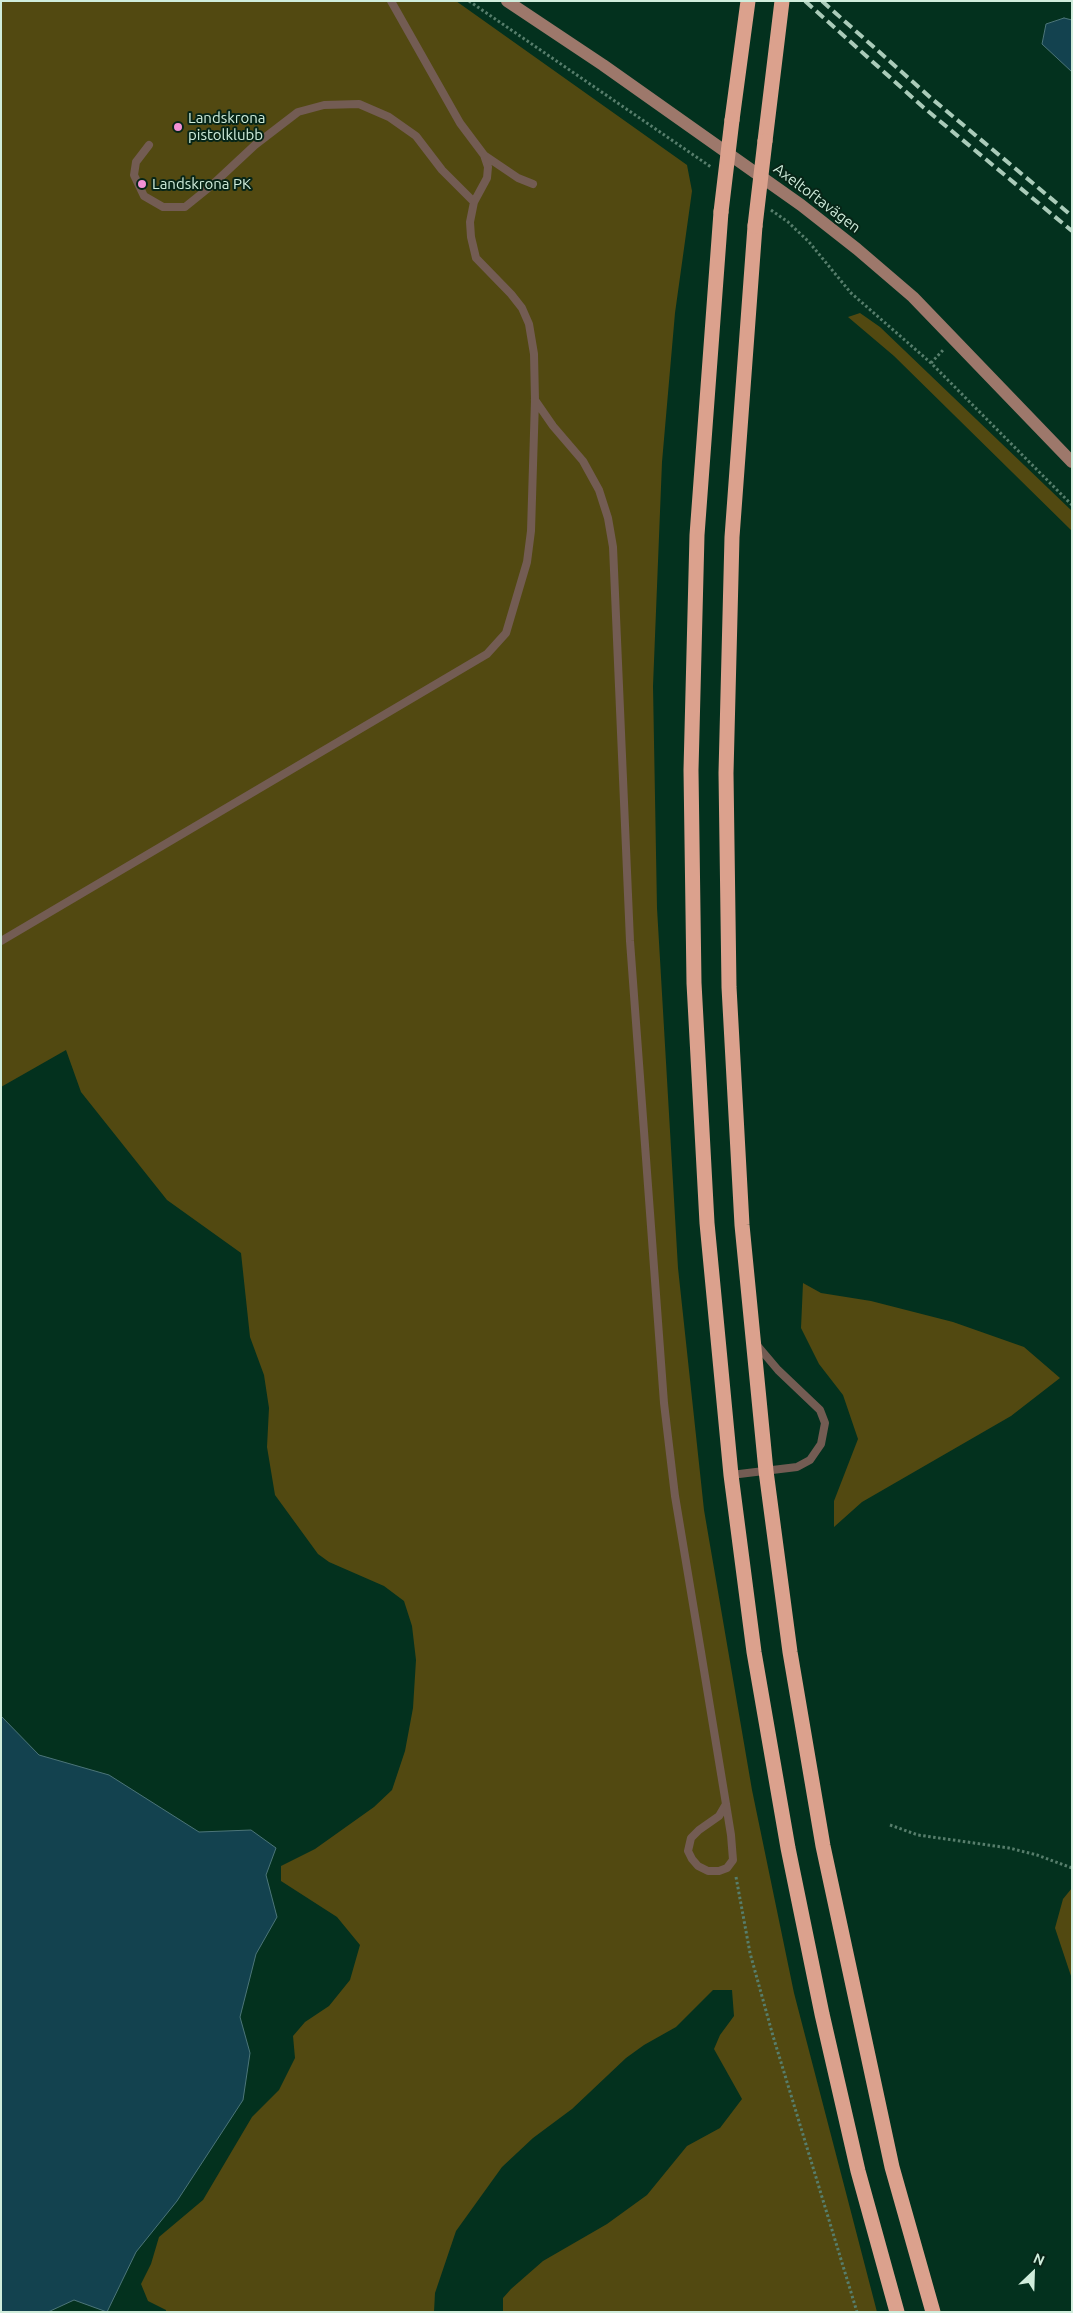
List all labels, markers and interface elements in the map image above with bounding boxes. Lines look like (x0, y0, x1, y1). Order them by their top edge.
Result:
place label: Landskrona pistolklubb (188, 109, 266, 144)
marker: Landskrona pistolklubb (172, 121, 184, 133)
street label: Axeltoftavägen (770, 159, 864, 237)
place label: Landskrona PK (152, 175, 251, 193)
marker: Landskrona PK (136, 178, 148, 190)
north arrow (1008, 2248, 1058, 2298)
text: N (1031, 2250, 1047, 2269)

